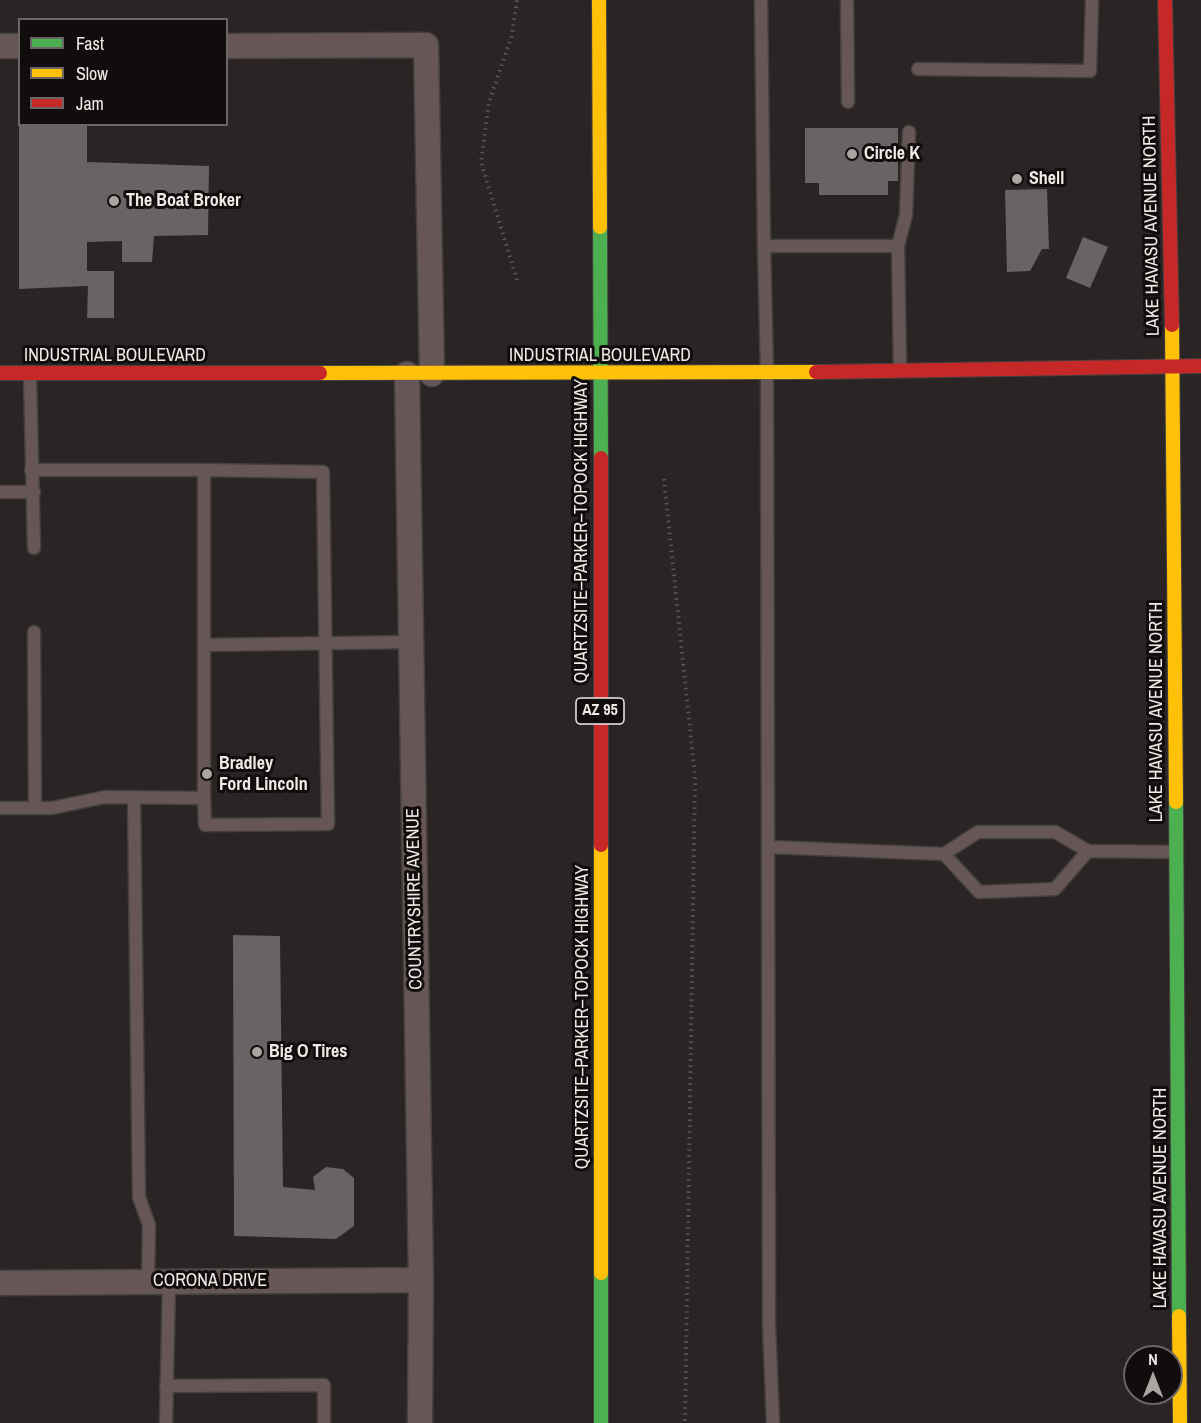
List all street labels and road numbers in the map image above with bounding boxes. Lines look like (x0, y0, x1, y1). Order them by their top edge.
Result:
street label: LAKE HAVASU AVENUE NORTH (1139, 116, 1165, 336)
street label: INDUSTRIAL BOULEVARD (24, 345, 206, 367)
street label: INDUSTRIAL BOULEVARD (509, 345, 691, 367)
street label: QUARTZSITE–PARKER–TOPOCK HIGHWAY (571, 379, 593, 683)
street label: LAKE HAVASU AVENUE NORTH (1146, 602, 1168, 822)
road number: AZ 95 (576, 698, 624, 724)
street label: COUNTRYSHIRE AVENUE (403, 808, 427, 990)
street label: QUARTZSITE–PARKER–TOPOCK HIGHWAY (572, 865, 594, 1169)
street label: LAKE HAVASU AVENUE NORTH (1150, 1088, 1172, 1308)
street label: CORONA DRIVE (153, 1270, 267, 1292)

